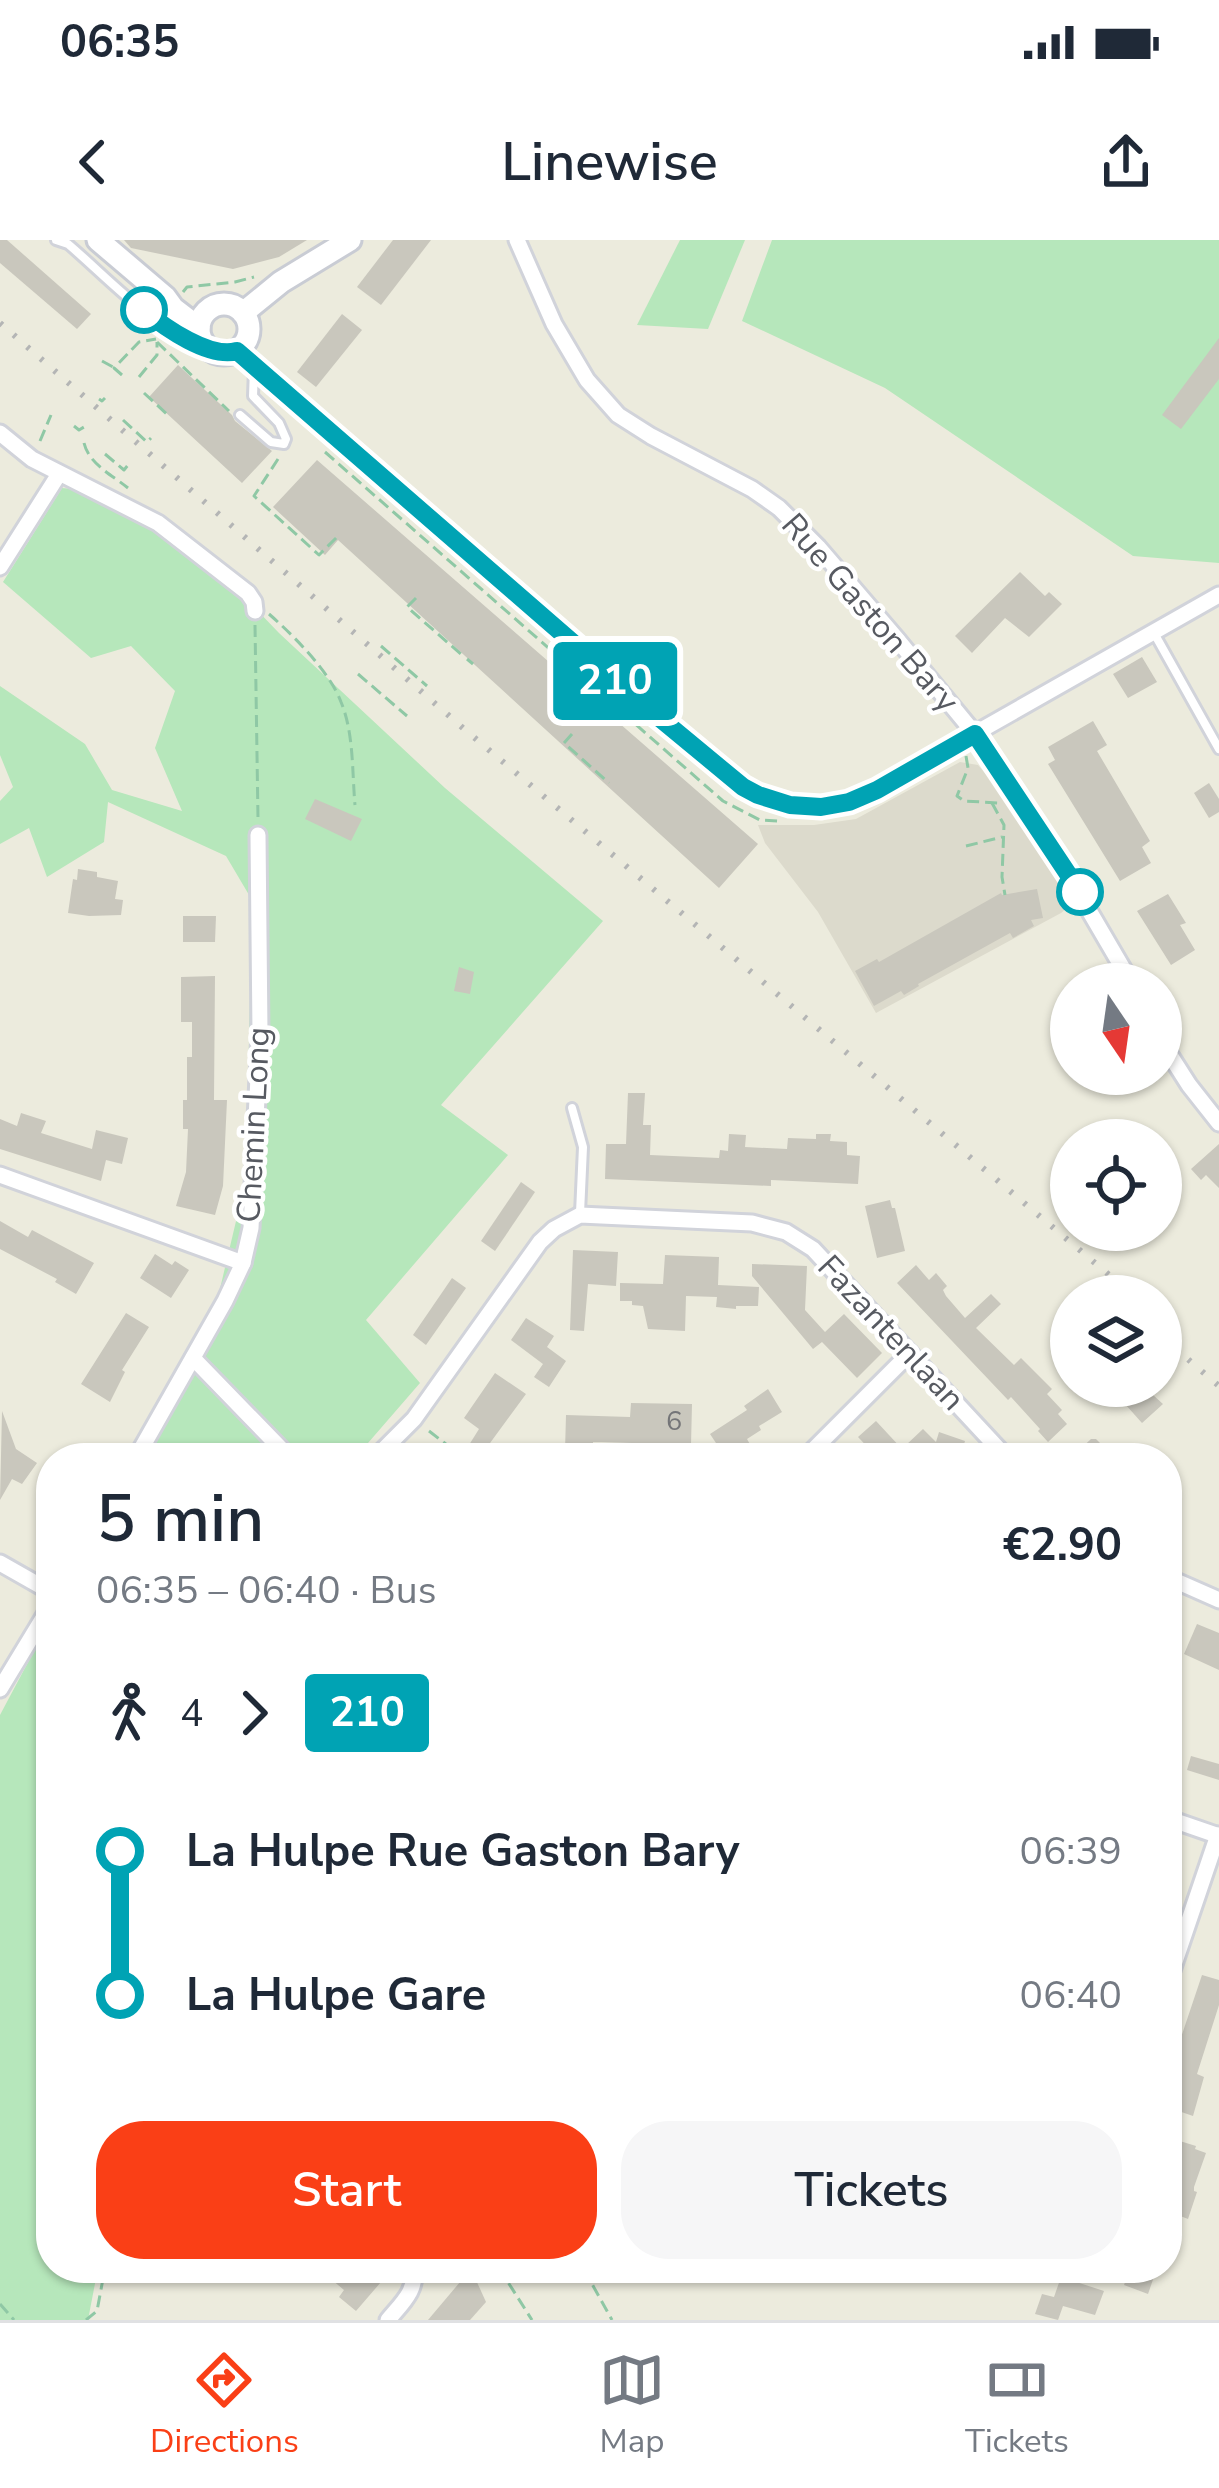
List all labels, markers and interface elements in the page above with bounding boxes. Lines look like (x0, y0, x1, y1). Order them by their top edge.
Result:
text: 06:35 (60, 12, 179, 73)
text: Linewise (501, 125, 718, 199)
icon: back (60, 129, 126, 195)
icon: share (1093, 129, 1159, 195)
unlabelled marker (122, 288, 166, 332)
street label: Rue Gaston Bary (771, 504, 969, 722)
line badge: 210 (546, 642, 684, 720)
text: 210 (577, 652, 653, 709)
unlabelled marker (1058, 870, 1102, 914)
north arrow (1050, 963, 1182, 1095)
map controls (1050, 963, 1182, 1407)
street label: Chemin Long (226, 1026, 282, 1224)
button: locate (1050, 1119, 1182, 1251)
street label: Fazantenlaan (807, 1245, 975, 1421)
button: layers (1050, 1275, 1182, 1407)
house number: 6 (666, 1403, 682, 1440)
text: 5 min (96, 1474, 264, 1564)
text: €2.90 (1003, 1515, 1122, 1576)
text: 06:35 – 06:40 · Bus (96, 1564, 436, 1617)
icon: walk (96, 1680, 162, 1746)
icon: forward (221, 1680, 287, 1746)
text: 210 (329, 1684, 405, 1741)
text: 4 (180, 1687, 203, 1740)
text: La Hulpe Rue Gaston Bary (186, 1821, 739, 1882)
text: 06:39 (1020, 1825, 1122, 1878)
text: La Hulpe Gare (186, 1965, 486, 2026)
text: 06:40 (1020, 1969, 1122, 2022)
button: Start (96, 2121, 597, 2259)
button: Tickets (621, 2121, 1122, 2259)
tab: Directions (150, 2347, 299, 2464)
tab: Map (599, 2347, 665, 2464)
tab: Tickets (965, 2347, 1069, 2464)

